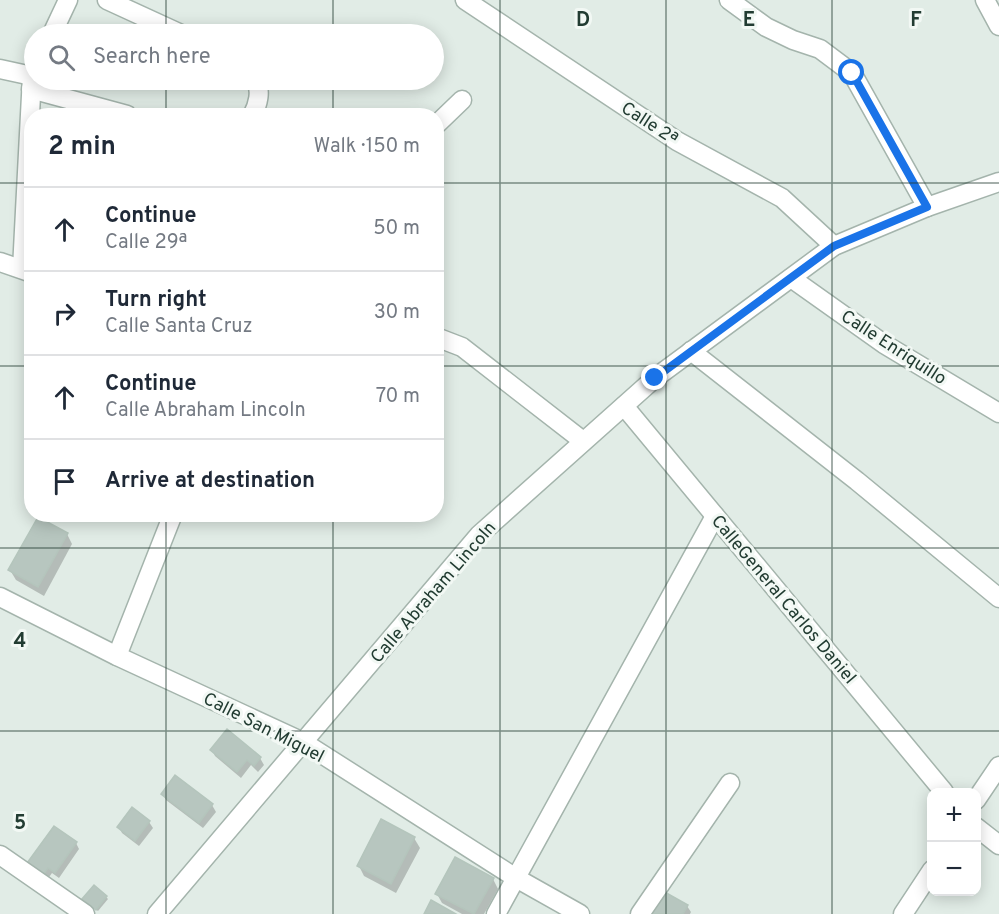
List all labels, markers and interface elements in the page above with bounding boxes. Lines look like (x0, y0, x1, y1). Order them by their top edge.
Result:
text: D (576, 8, 590, 34)
text: E (743, 8, 755, 34)
text: F (910, 8, 922, 34)
search box (24, 24, 444, 90)
icon: search (45, 41, 78, 74)
text: Search here (93, 44, 211, 71)
route start (838, 59, 864, 85)
street label: Calle 2ª (616, 97, 682, 151)
text: 2 min (48, 131, 116, 164)
text: Walk · 150 m (314, 134, 420, 160)
text: Continue (105, 203, 196, 230)
icon: ahead (48, 213, 81, 246)
text: 50 m (373, 216, 420, 242)
text: Calle 29ª (105, 230, 188, 256)
text: Turn right (105, 287, 207, 314)
icon: right (48, 297, 81, 330)
text: 30 m (374, 300, 420, 326)
street label: Calle Enriquillo (836, 306, 950, 391)
text: Calle Santa Cruz (105, 314, 253, 340)
route end (641, 364, 667, 390)
text: Continue (105, 371, 196, 398)
icon: ahead (48, 381, 81, 414)
text: 70 m (376, 384, 420, 410)
text: Calle Abraham Lincoln (105, 398, 306, 424)
icon: arrive (48, 465, 81, 498)
text: Arrive at destination (105, 468, 315, 495)
street label: CalleGeneral Carlos Daniel (705, 511, 860, 689)
street label: Calle Abraham Lincoln (366, 517, 502, 669)
text: 4 (14, 629, 26, 655)
street label: Calle San Miguel (199, 688, 328, 769)
map controls (927, 788, 981, 896)
button: + (927, 788, 981, 842)
text: 5 (14, 811, 26, 837)
button: − (927, 842, 981, 896)

